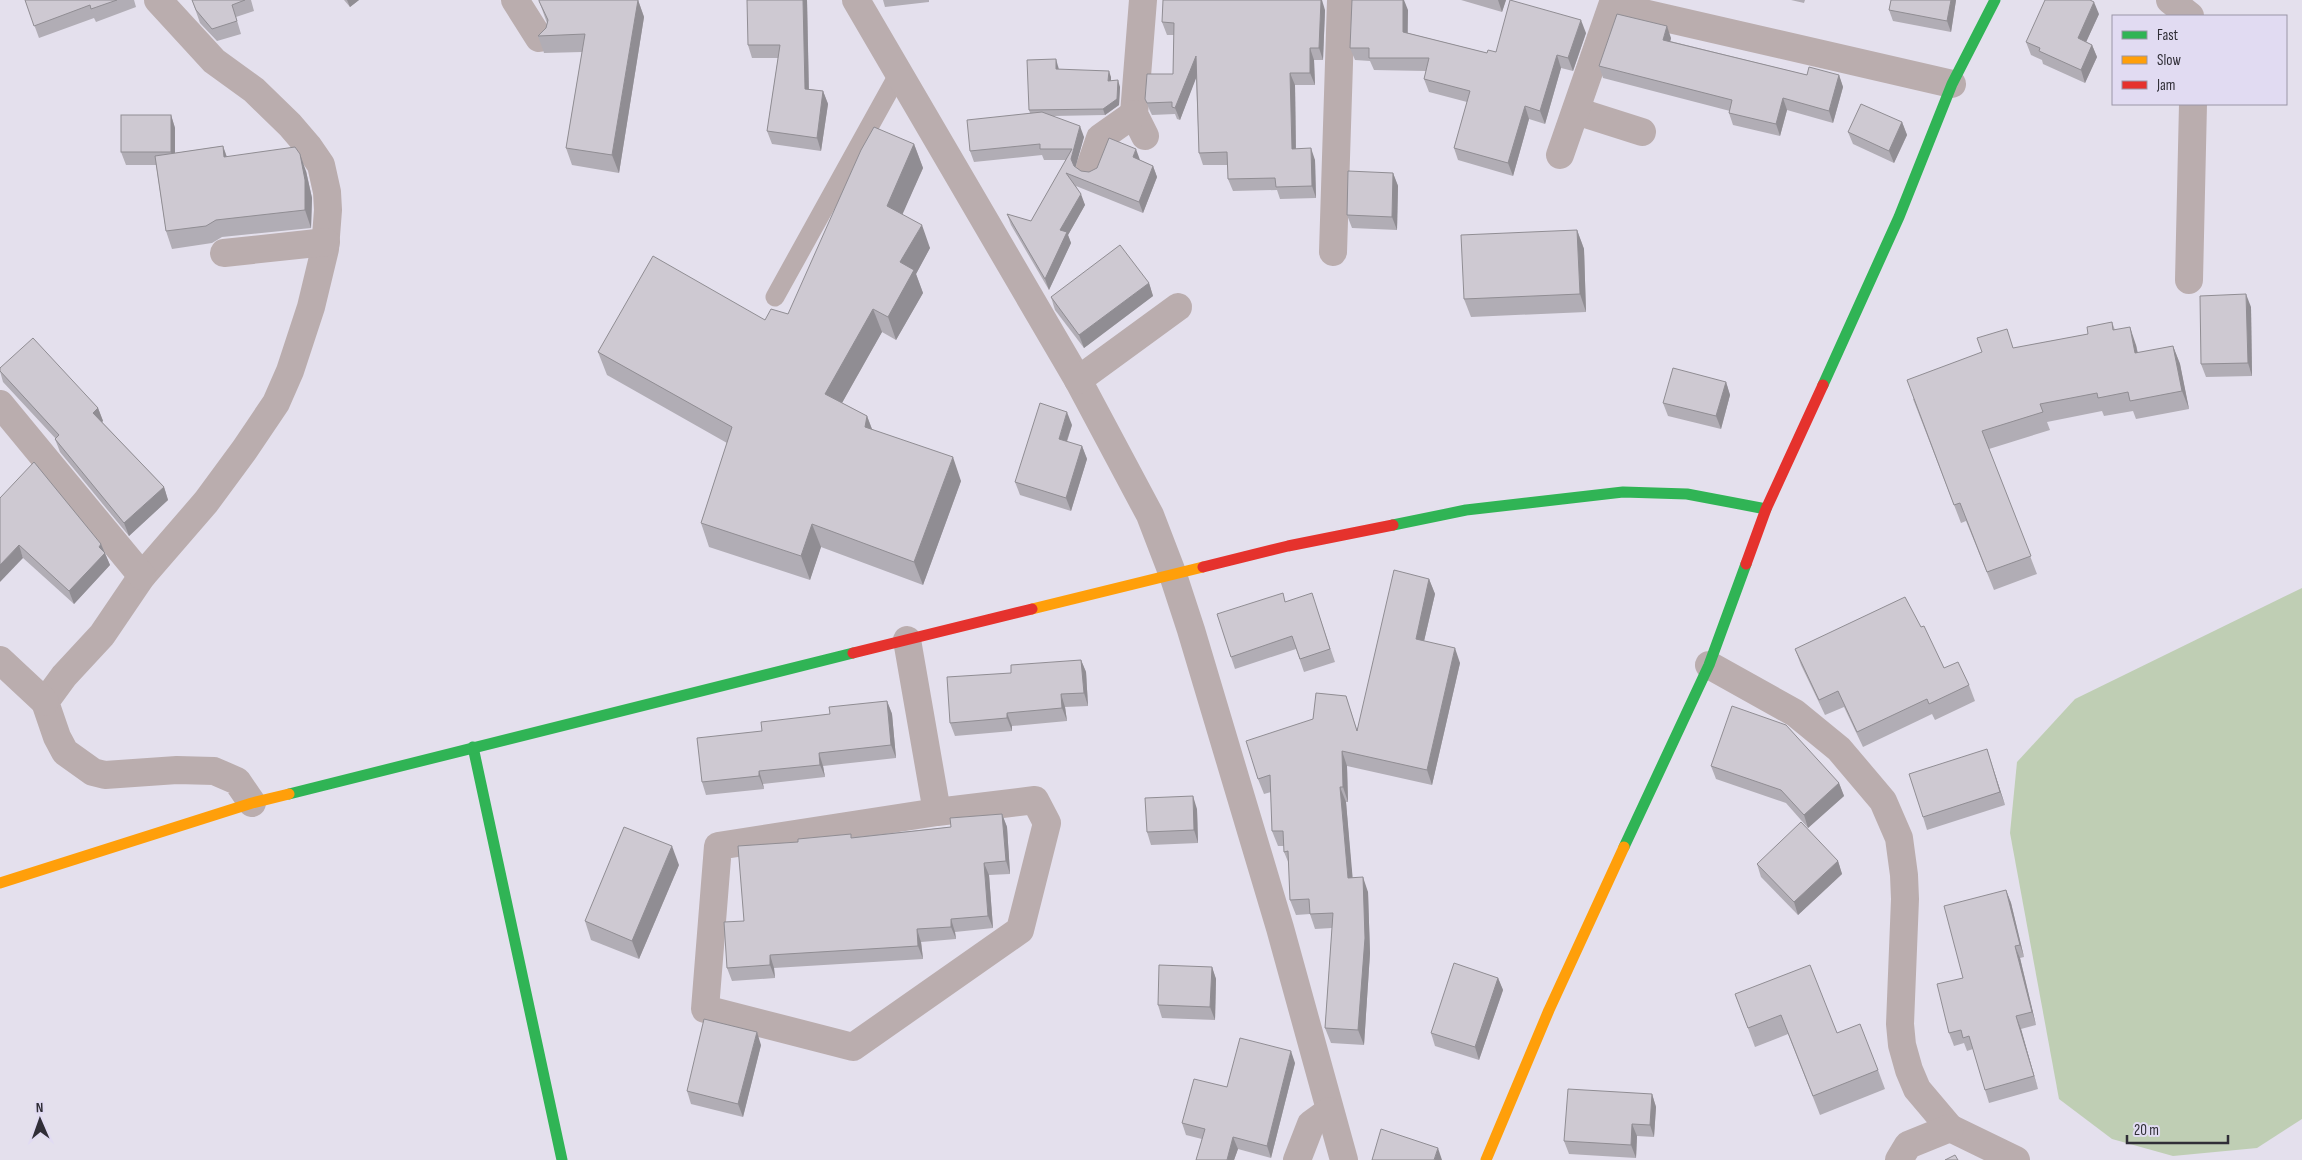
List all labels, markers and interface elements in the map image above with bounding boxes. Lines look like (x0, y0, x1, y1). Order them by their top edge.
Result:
legend (2112, 15, 2287, 105)
text: Fast (2157, 26, 2179, 45)
text: Slow (2157, 51, 2181, 70)
text: Jam (2156, 76, 2175, 95)
north arrow (15, 1095, 65, 1145)
text: N (36, 1099, 44, 1116)
scale bar (2127, 1112, 2228, 1144)
text: 20 m (2134, 1121, 2159, 1140)

